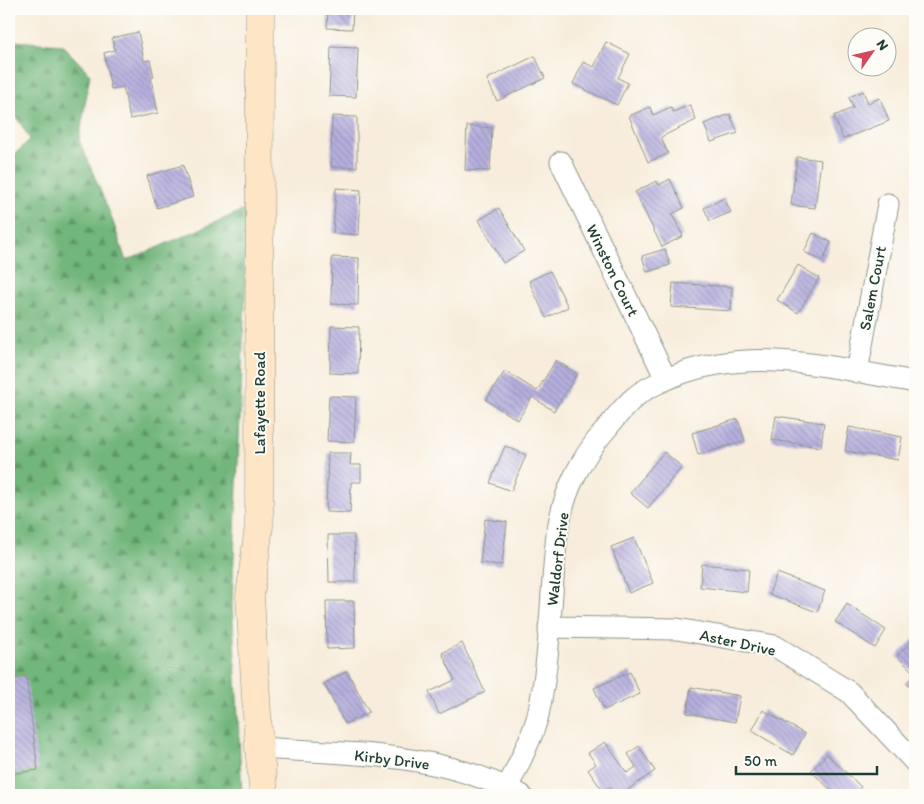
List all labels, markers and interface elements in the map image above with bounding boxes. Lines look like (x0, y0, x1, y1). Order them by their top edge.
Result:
north arrow (846, 28, 896, 78)
text: N (873, 36, 892, 54)
street label: Winston Court (582, 221, 643, 319)
street label: Salem Court (855, 244, 890, 332)
street label: Lafayette Road (250, 351, 269, 454)
street label: Waldorf Drive (542, 511, 573, 607)
street label: Aster Drive (698, 625, 778, 660)
scale bar (736, 744, 878, 776)
street label: Kirby Drive (353, 745, 431, 774)
text: 50 m (744, 752, 777, 770)

